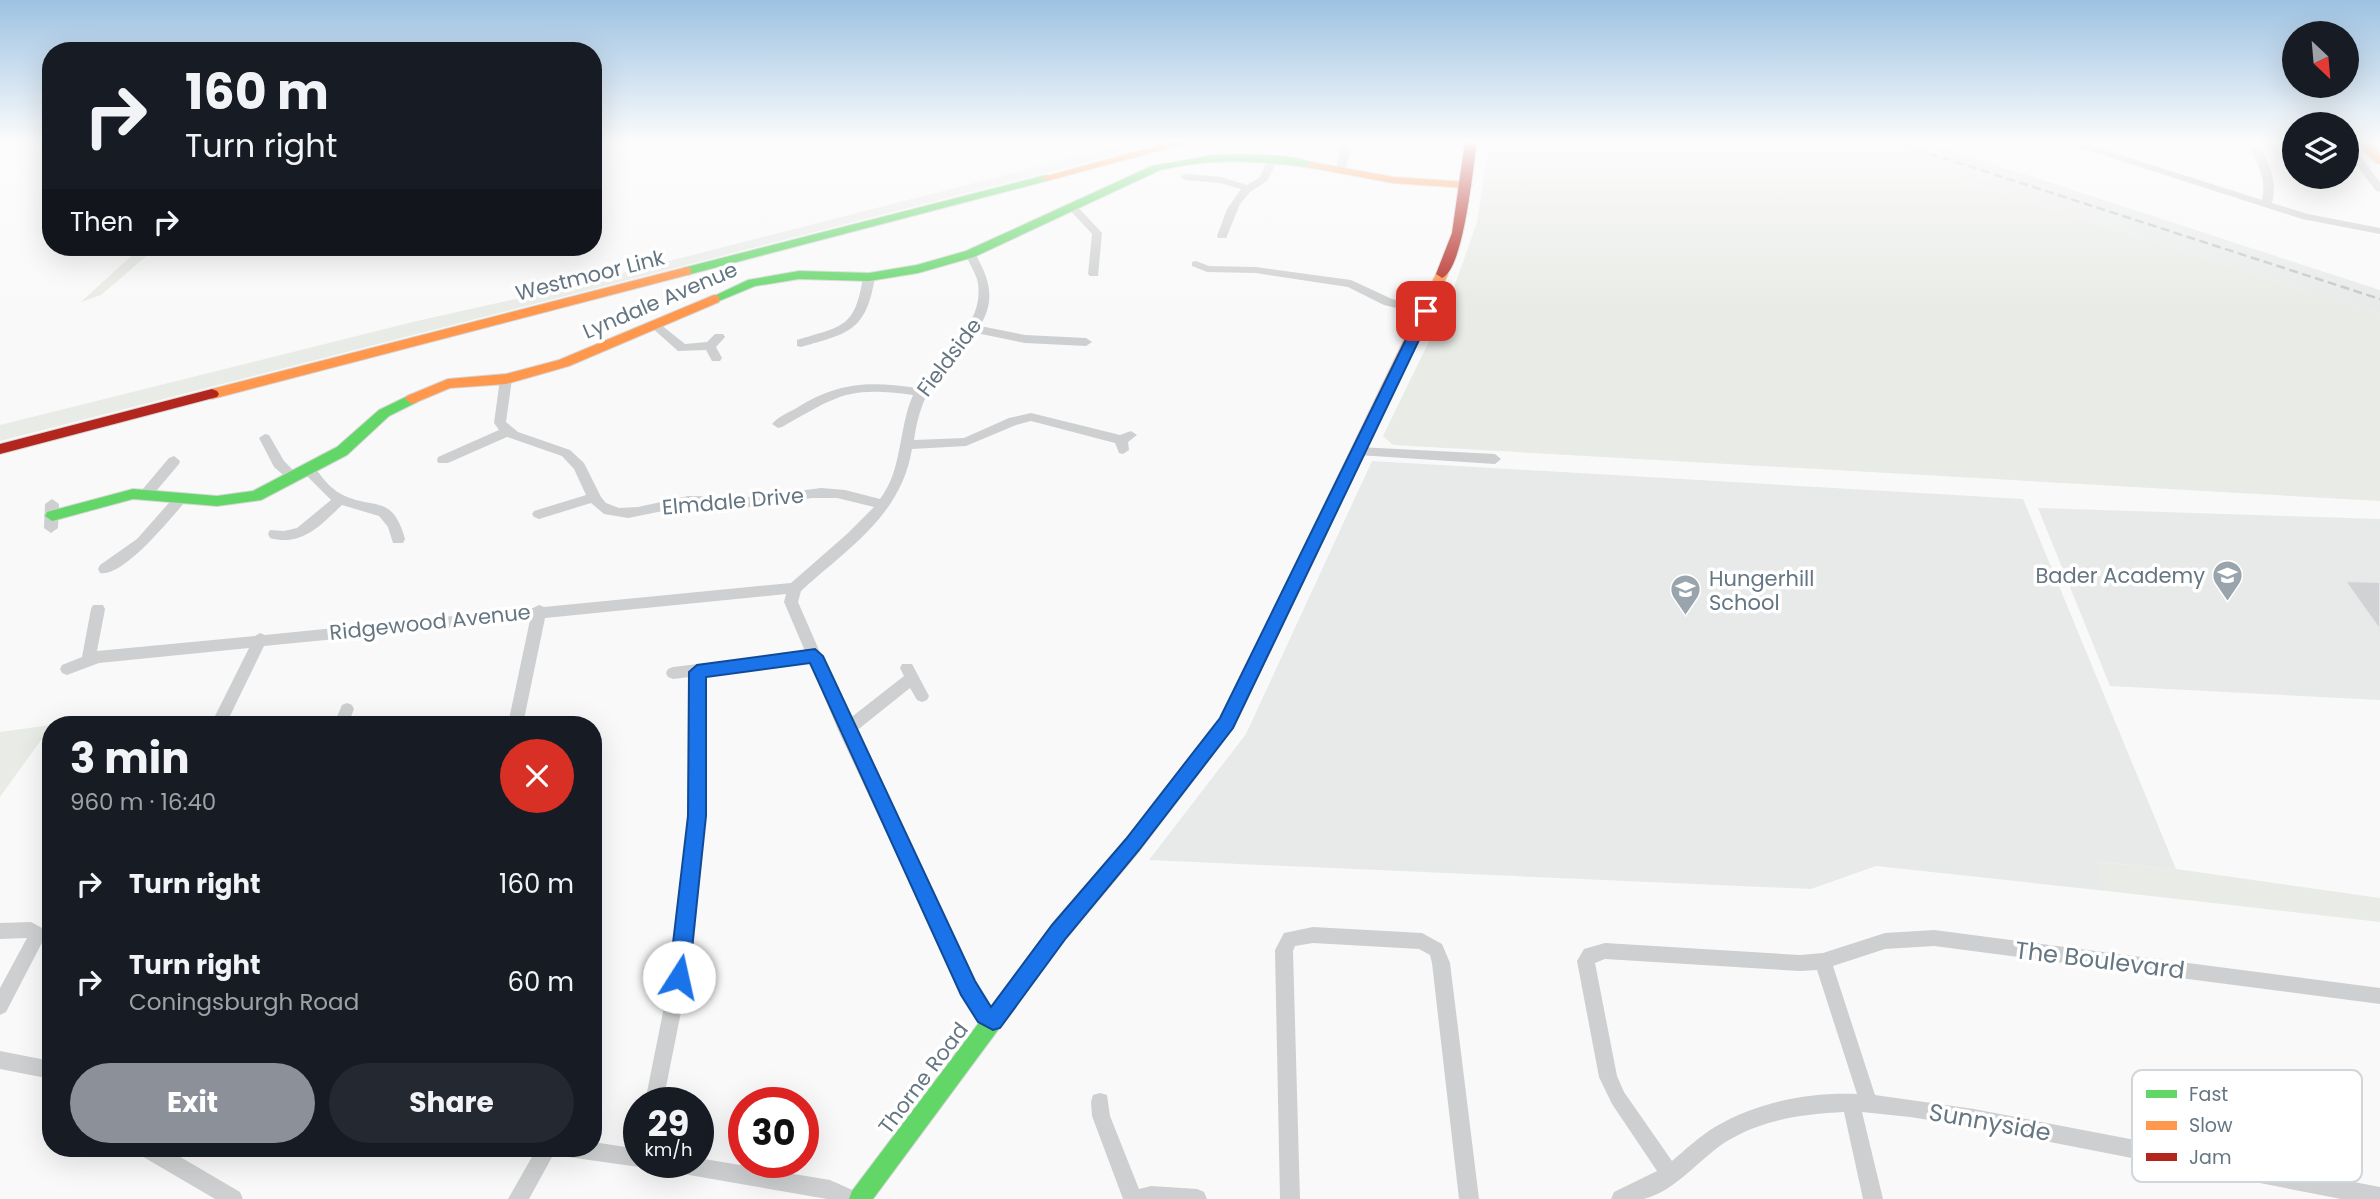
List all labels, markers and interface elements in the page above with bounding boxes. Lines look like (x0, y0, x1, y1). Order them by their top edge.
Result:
north arrow (2282, 21, 2359, 98)
map controls (2282, 21, 2359, 189)
text: 160 m (185, 58, 329, 126)
icon: right (70, 70, 161, 161)
button: layers (2282, 112, 2359, 189)
text: Turn right (185, 123, 337, 168)
icon: right (147, 203, 185, 241)
text: Then (70, 204, 133, 240)
street label: Westmoor Link (512, 242, 668, 308)
street label: Lyndale Avenue (578, 254, 742, 346)
pin (1396, 281, 1456, 341)
icon: arrive (1407, 292, 1445, 330)
street label: Fieldside (910, 312, 988, 402)
street label: Elmdale Drive (661, 480, 805, 522)
school or university icon: Bader Academy (2211, 558, 2245, 602)
place label: Bader Academy (2036, 561, 2205, 590)
place label: Hungerhill School (1709, 564, 1814, 617)
school or university icon: Hungerhill School (1669, 573, 1703, 617)
street label: Ridgewood Avenue (328, 597, 532, 647)
text: 3 min (70, 729, 190, 788)
button: close (500, 739, 574, 813)
text: 960 m · 16:40 (70, 786, 216, 818)
icon: right (70, 865, 108, 903)
text: Turn right (129, 866, 261, 902)
text: 160 m (499, 866, 574, 902)
street label: The Boulevard (2013, 933, 2187, 987)
position arrow (642, 940, 716, 1014)
text: Turn right (129, 947, 261, 983)
icon: right (70, 963, 108, 1001)
text: 60 m (507, 964, 574, 1000)
text: Coningsburgh Road (129, 986, 359, 1018)
street label: Thorne Road (871, 1016, 975, 1140)
button: Exit (70, 1063, 315, 1143)
button: Share (329, 1063, 574, 1143)
legend (2132, 1070, 2362, 1182)
text: Fast (2189, 1081, 2228, 1108)
speed limit sign: 30 (728, 1087, 819, 1178)
street label: Sunnyside (1926, 1095, 2054, 1149)
text: 29 (648, 1099, 689, 1148)
text: Slow (2189, 1112, 2233, 1139)
text: km/h (645, 1137, 692, 1162)
text: Jam (2189, 1144, 2231, 1171)

